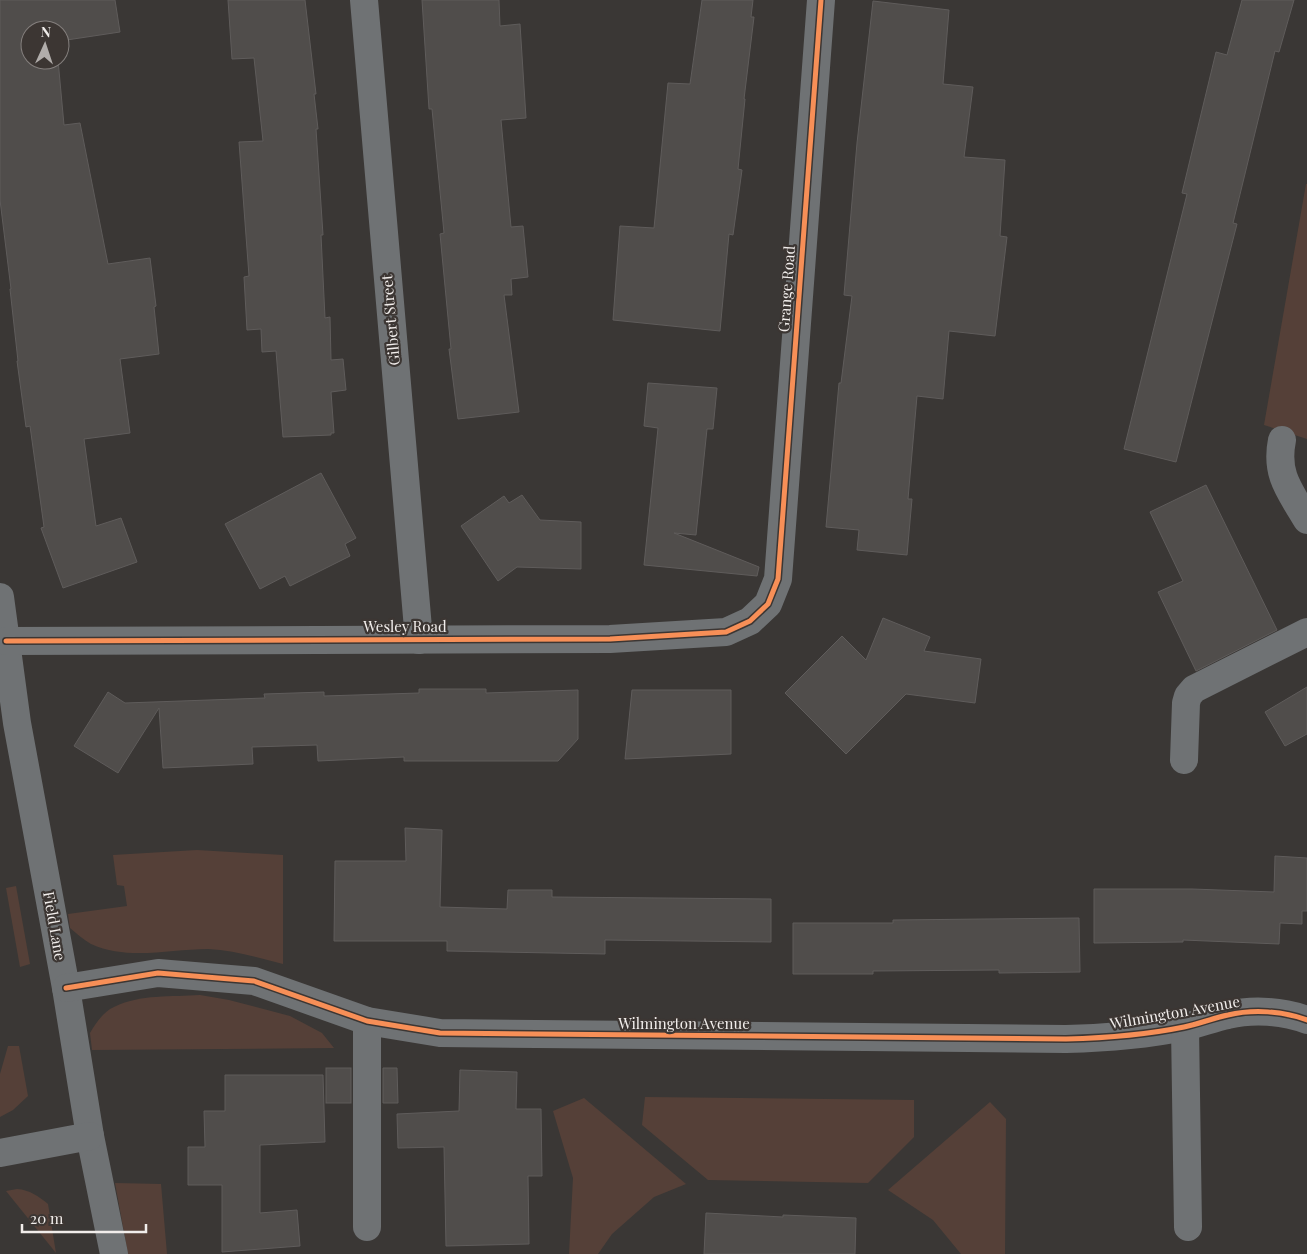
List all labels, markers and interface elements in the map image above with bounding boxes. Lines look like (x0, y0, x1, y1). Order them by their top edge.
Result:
north arrow (20, 20, 70, 70)
text: N (40, 22, 51, 41)
street label: Grange Road (773, 245, 799, 333)
street label: Gilbert Street (376, 273, 404, 366)
street label: Wesley Road (362, 616, 447, 636)
street label: Field Lane (39, 890, 71, 962)
street label: Wilmington Avenue (1107, 991, 1241, 1033)
street label: Wilmington Avenue (617, 1013, 750, 1033)
scale bar (22, 1202, 146, 1234)
text: 20 m (30, 1208, 64, 1228)

